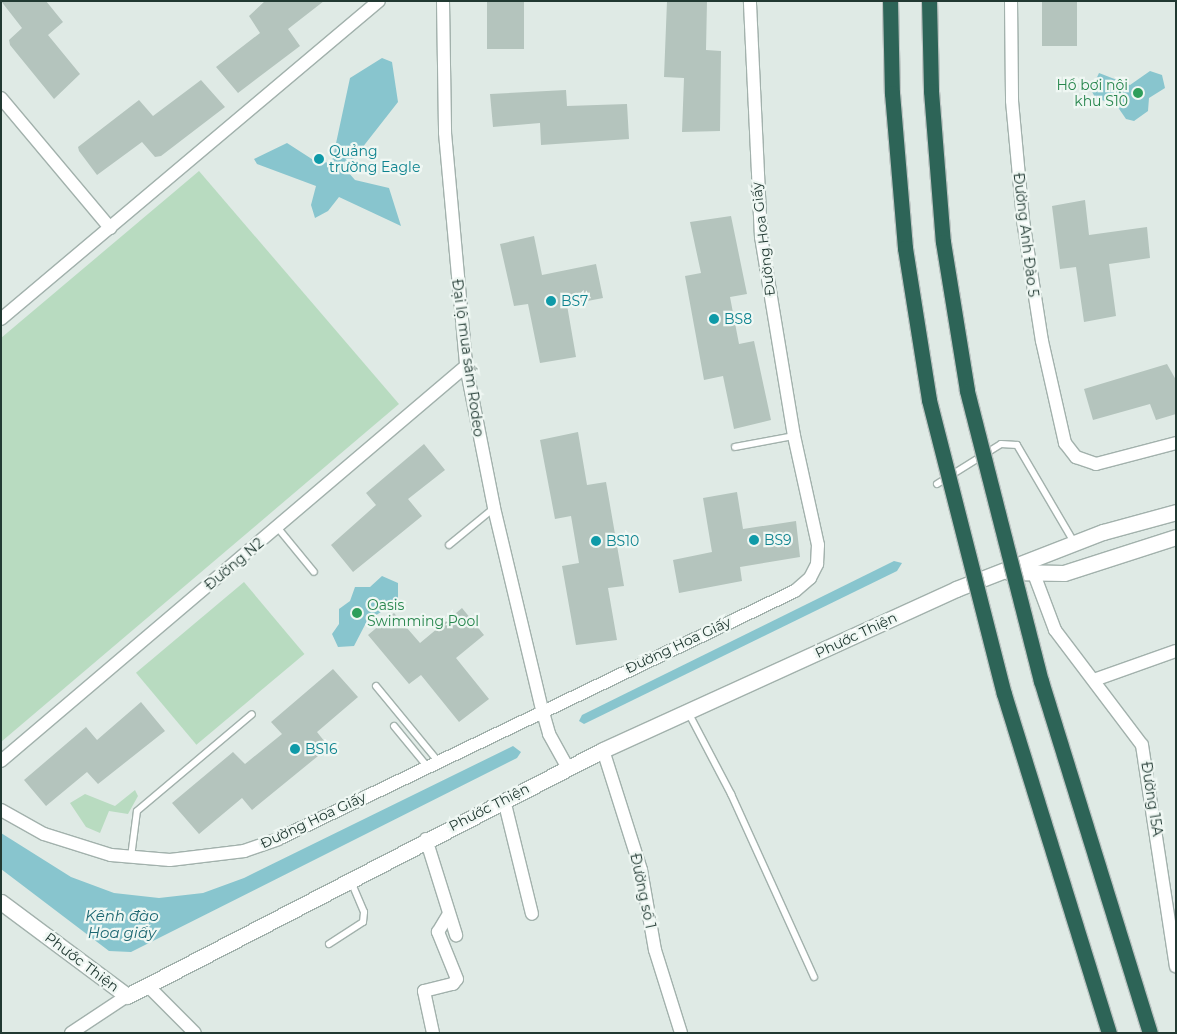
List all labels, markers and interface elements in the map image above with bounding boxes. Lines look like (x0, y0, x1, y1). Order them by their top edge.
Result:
place label: Hồ bơi nội khu S10 (1056, 77, 1128, 110)
marker: Hồ bơi nội khu S10 (1132, 87, 1144, 99)
place label: Quảng trường Eagle (329, 143, 420, 176)
marker: Quảng trường Eagle (313, 153, 325, 165)
street label: Đường Anh Đào 5 (1010, 172, 1042, 298)
street label: Đường Hoa Giấy (748, 181, 778, 297)
street label: Đại lộ mua sắm Rodeo (449, 278, 487, 438)
place label: BS7 (561, 293, 588, 309)
marker: BS7 (545, 295, 557, 307)
place label: BS8 (724, 311, 752, 327)
marker: BS8 (708, 313, 720, 325)
place label: BS9 (764, 532, 792, 548)
place label: BS10 (606, 533, 639, 549)
marker: BS9 (748, 534, 760, 546)
street label: Đường N2 (201, 535, 267, 593)
marker: BS10 (590, 535, 602, 547)
place label: Oasis Swimming Pool (367, 597, 479, 630)
marker: Oasis Swimming Pool (351, 607, 363, 619)
street label: Phước Thiện (812, 609, 900, 661)
street label: Đường Hoa Giấy (623, 613, 733, 677)
place label: BS16 (305, 741, 338, 757)
marker: BS16 (289, 743, 301, 755)
street label: Đường 15A (1138, 760, 1166, 838)
street label: Phước Thiện (446, 779, 532, 835)
street label: Đường Hoa Giấy (258, 788, 368, 852)
street label: Đường số 1 (627, 852, 659, 930)
water label: Kênh đào Hoa giấy (85, 906, 159, 941)
street label: Phước Thiện (42, 929, 122, 995)

